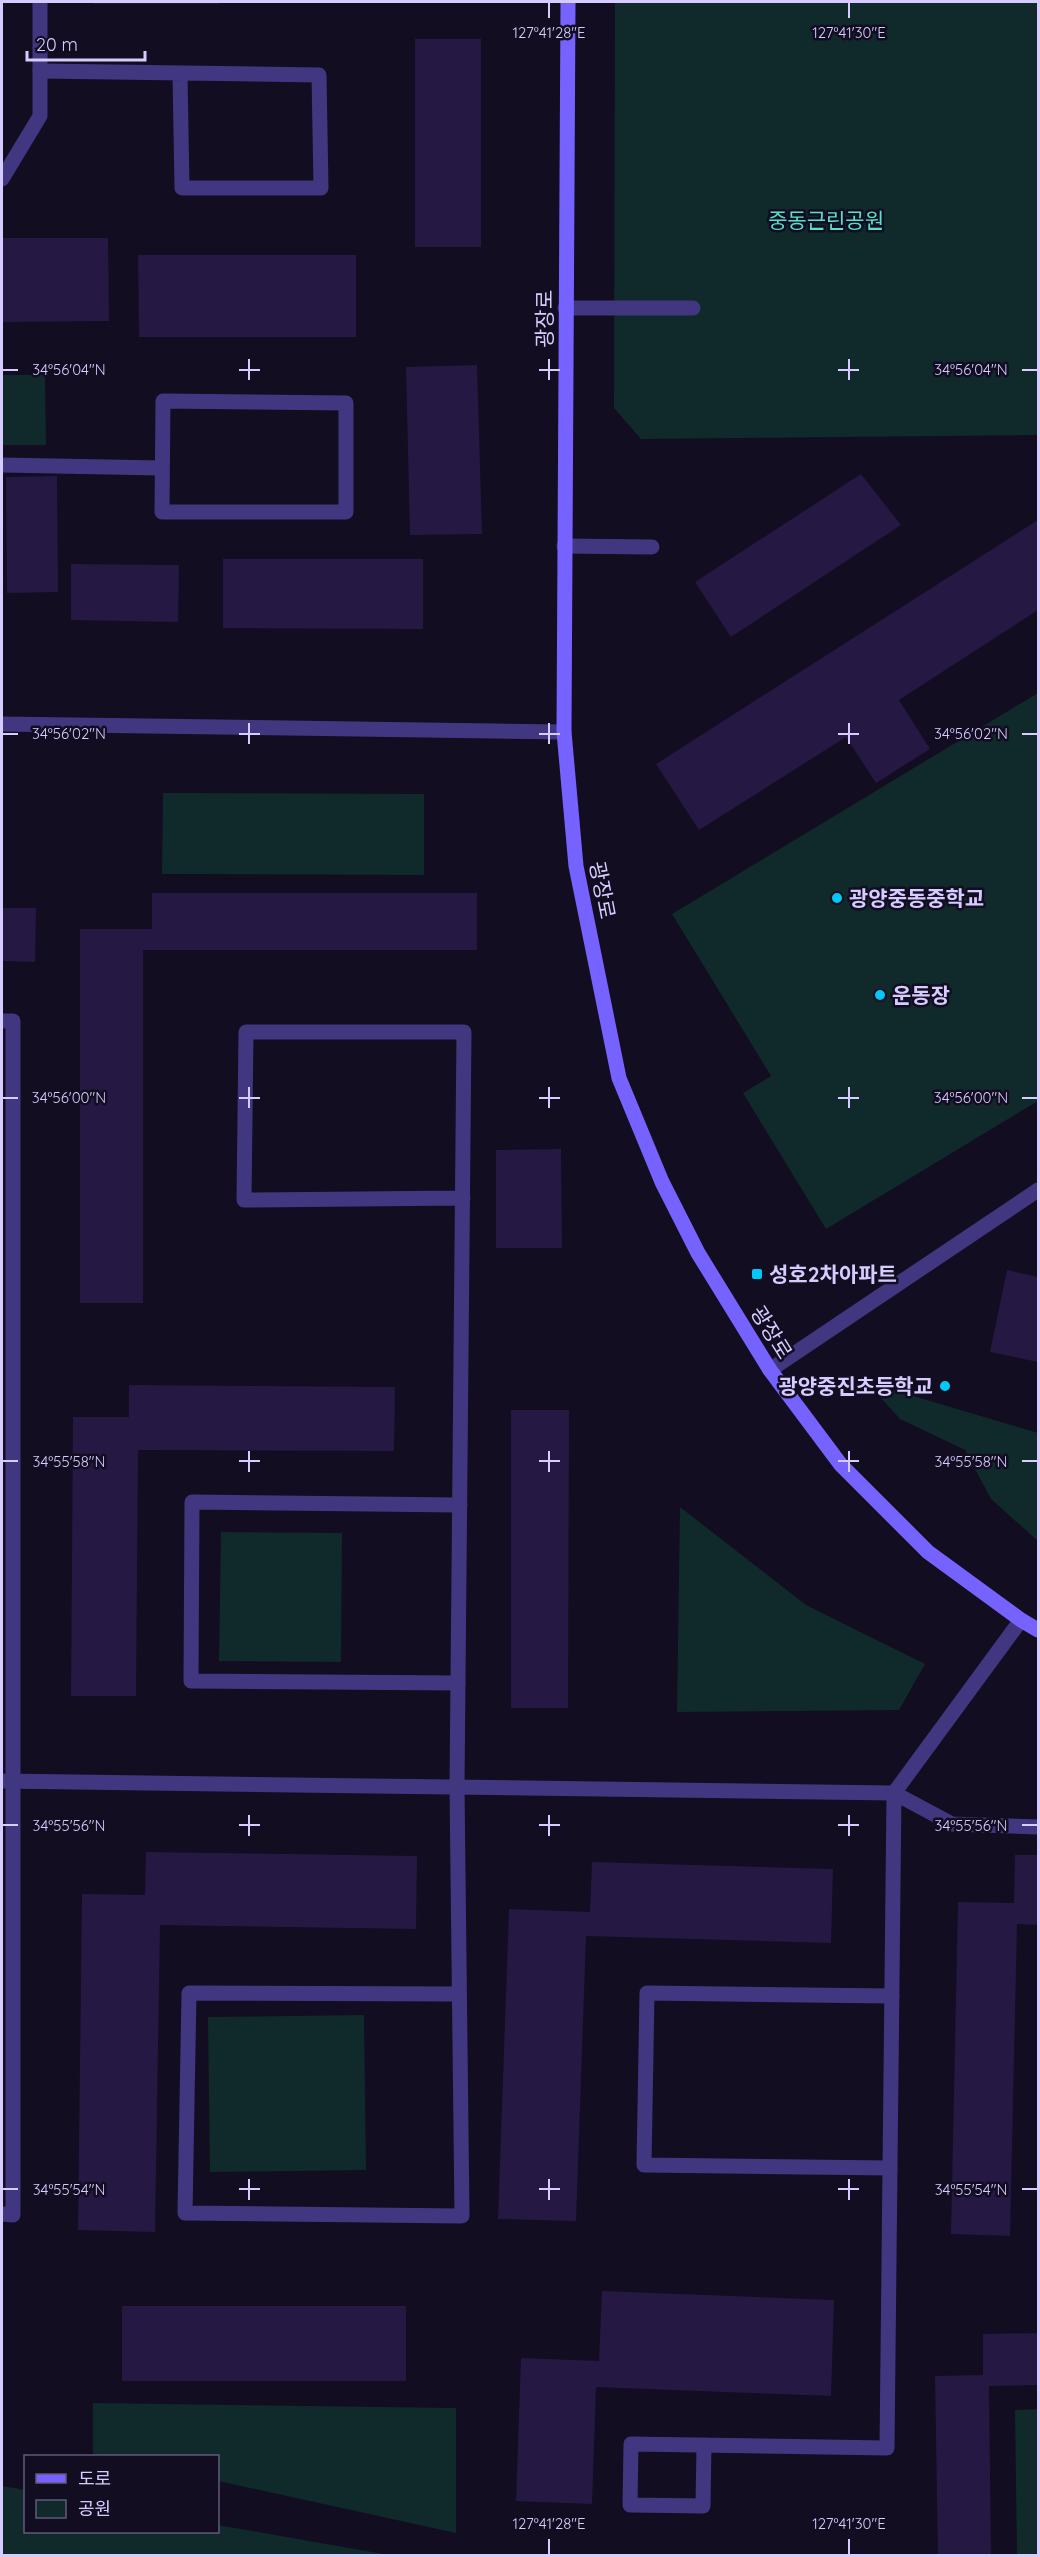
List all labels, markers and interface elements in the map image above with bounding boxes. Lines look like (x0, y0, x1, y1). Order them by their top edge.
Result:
text: 127°41'28"E (512, 23, 586, 42)
text: 127°41'30"E (812, 23, 886, 42)
scale bar (27, 24, 146, 62)
text: 20 m (36, 33, 78, 56)
park label: 중동근린공원 (768, 207, 884, 233)
street label: 광장로 (531, 290, 557, 348)
text: 34°56'04"N (32, 360, 106, 379)
text: 34°56'04"N (934, 360, 1008, 379)
text: 34°56'02"N (32, 724, 106, 743)
text: 34°56'02"N (934, 724, 1008, 743)
street label: 광장로 (585, 859, 621, 921)
place label: 광양중동중학교 (849, 885, 984, 911)
marker: 광양중동중학교 (830, 891, 844, 905)
place label: 운동장 (892, 982, 950, 1008)
marker: 운동장 (873, 988, 887, 1002)
text: 34°56'00"N (32, 1088, 106, 1107)
text: 34°56'00"N (934, 1088, 1008, 1107)
place label: 성호2차아파트 (769, 1261, 897, 1287)
marker: 성호2차아파트 (750, 1267, 764, 1281)
street label: 광장로 (746, 1301, 798, 1363)
place label: 광양중진초등학교 (778, 1373, 933, 1399)
marker: 광양중진초등학교 (938, 1379, 952, 1393)
text: 34°55'58"N (33, 1452, 105, 1471)
text: 34°55'58"N (935, 1452, 1007, 1471)
text: 34°55'56"N (33, 1816, 105, 1835)
text: 34°55'56"N (935, 1816, 1007, 1835)
text: 34°55'54"N (33, 2180, 105, 2199)
text: 34°55'54"N (935, 2180, 1007, 2199)
legend (24, 2455, 219, 2533)
text: 도로 (78, 2467, 111, 2490)
text: 공원 (78, 2497, 111, 2520)
text: 127°41'28"E (512, 2514, 586, 2533)
text: 127°41'30"E (812, 2514, 886, 2533)

